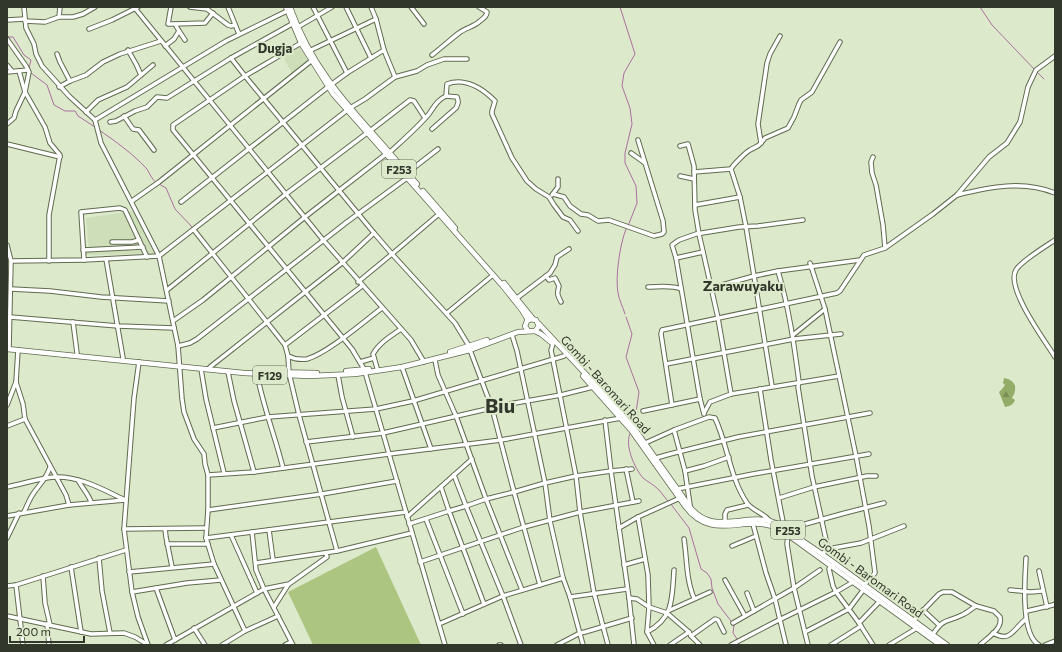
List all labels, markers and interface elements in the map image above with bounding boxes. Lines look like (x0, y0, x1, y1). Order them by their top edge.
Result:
district label: Dugja (258, 40, 292, 56)
road number: F253 (382, 160, 416, 178)
district label: Zarawuyaku (703, 277, 783, 294)
street label: Gombi - Baromari Road (558, 332, 654, 436)
road number: F129 (253, 366, 287, 384)
district label: Biu (485, 393, 515, 417)
road number: F253 (771, 521, 805, 539)
street label: Gombi - Baromari Road (816, 534, 927, 620)
scale bar (10, 618, 84, 644)
text: 200 m (16, 624, 51, 638)

